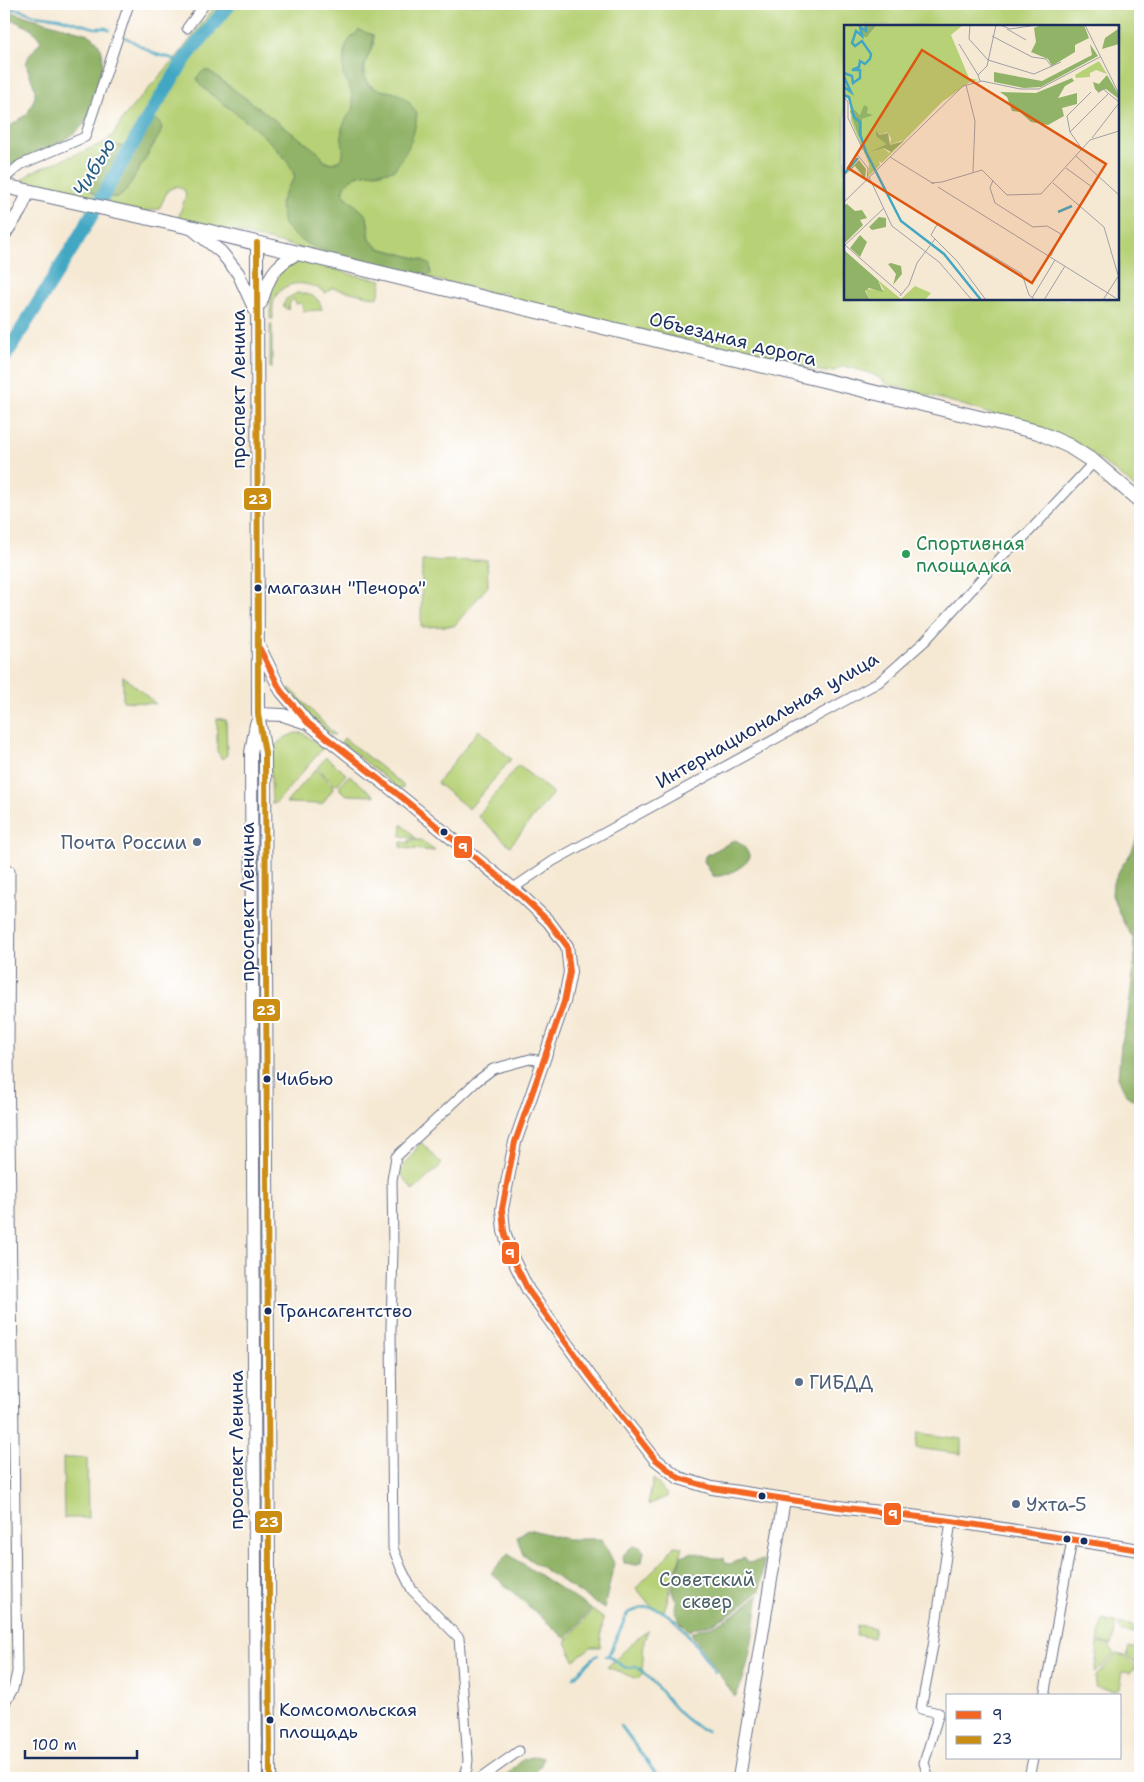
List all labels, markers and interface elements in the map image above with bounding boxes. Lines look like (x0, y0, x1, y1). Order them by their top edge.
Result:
inset map (844, 25, 1119, 300)
water label: Чибью (66, 133, 122, 201)
street label: Объездная дорога (647, 306, 820, 372)
street label: проспект Ленина (226, 309, 251, 469)
line badge: 23 (243, 487, 272, 511)
text: 23 (248, 490, 268, 508)
place label: Спортивная площадка (916, 531, 1025, 578)
marker: Спортивная площадка (900, 548, 912, 560)
place label: магазин "Печора" (267, 576, 426, 600)
marker: магазин "Печора" (253, 583, 263, 593)
street label: Интернациональная улица (651, 646, 883, 794)
street label: проспект Ленина (235, 822, 260, 982)
unlabelled marker (439, 827, 449, 837)
place label: Почта России (61, 830, 187, 855)
line badge: 9 (453, 835, 473, 859)
marker: Почта России (191, 836, 203, 848)
text: 9 (458, 838, 468, 856)
line badge: 23 (252, 998, 281, 1022)
text: 23 (256, 1001, 276, 1019)
place label: Чибью (276, 1067, 333, 1091)
marker: Чибью (262, 1074, 272, 1084)
line badge: 9 (501, 1241, 520, 1265)
text: 9 (505, 1244, 515, 1262)
place label: Трансагентство (277, 1299, 413, 1323)
marker: Трансагентство (263, 1306, 273, 1316)
street label: проспект Ленина (224, 1370, 249, 1530)
place label: ГИБДД (809, 1370, 874, 1395)
marker: ГИБДД (793, 1376, 805, 1388)
unlabelled marker (757, 1491, 767, 1501)
place label: Ухта-5 (1026, 1492, 1087, 1517)
marker: Ухта-5 (1010, 1498, 1022, 1510)
line badge: 9 (883, 1502, 902, 1526)
text: 9 (888, 1505, 898, 1523)
line badge: 23 (254, 1510, 283, 1534)
text: 23 (259, 1513, 279, 1531)
unlabelled marker (1062, 1534, 1072, 1544)
unlabelled marker (1079, 1536, 1089, 1546)
park label: Советский сквер (659, 1567, 755, 1614)
legend (946, 1694, 1122, 1760)
place label: Комсомольская площадь (279, 1698, 417, 1744)
text: 9 (992, 1705, 1003, 1725)
marker: Комсомольская площадь (265, 1715, 275, 1725)
scale bar (25, 1727, 138, 1759)
text: 23 (992, 1729, 1012, 1749)
text: 100 m (32, 1735, 77, 1755)

